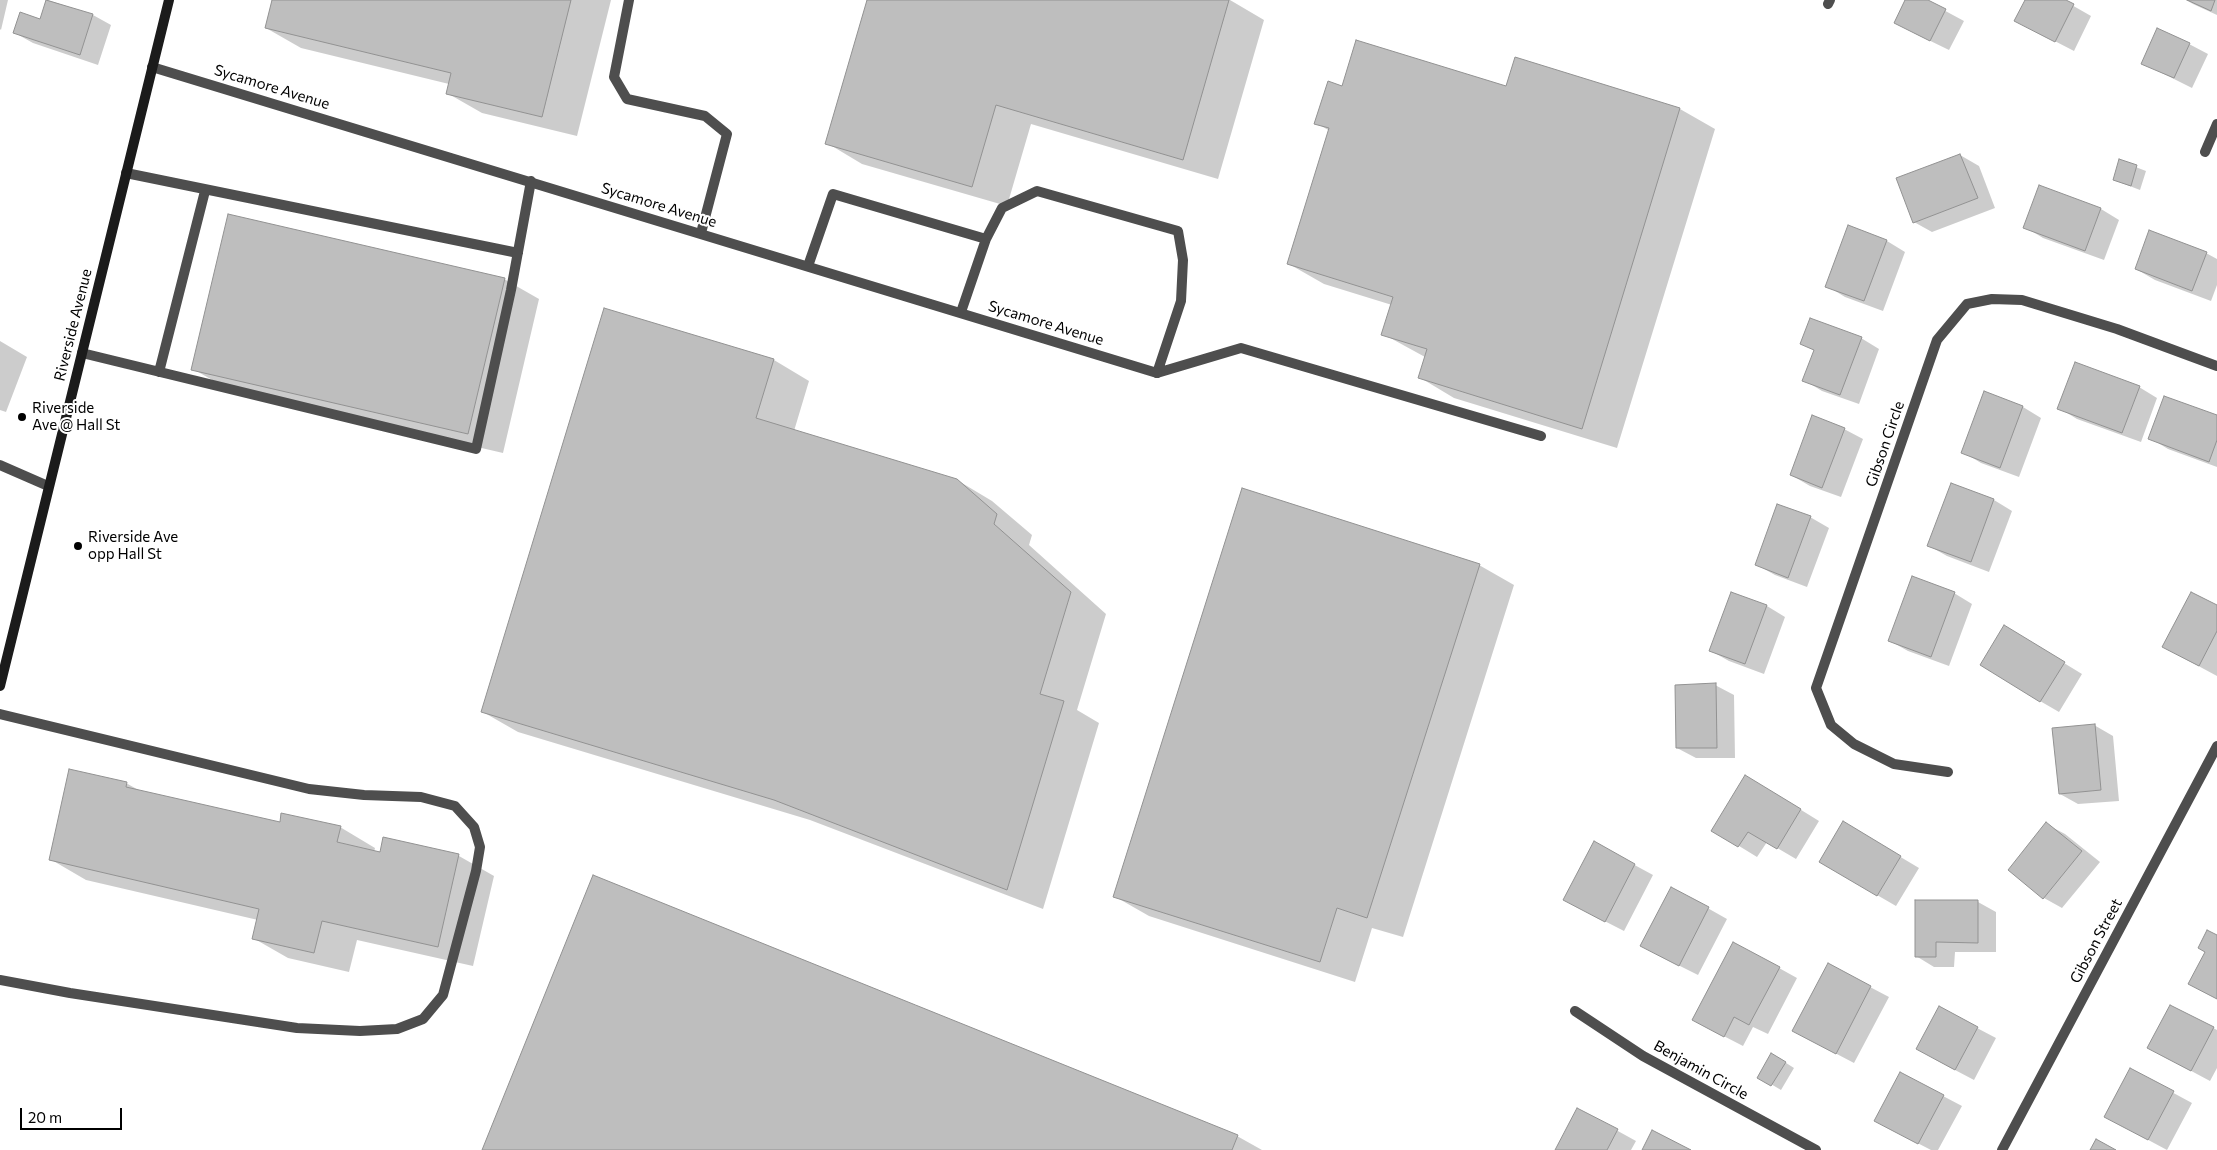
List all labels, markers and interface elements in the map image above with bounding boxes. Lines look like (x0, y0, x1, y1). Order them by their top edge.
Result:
street label: Sycamore Avenue (212, 61, 332, 113)
street label: Sycamore Avenue (599, 179, 719, 231)
street label: Riverside Avenue (50, 267, 96, 383)
street label: Sycamore Avenue (986, 297, 1106, 349)
place label: Riverside Ave @ Hall St (32, 399, 120, 434)
street label: Gibson Circle (1862, 399, 1908, 489)
marker: Riverside Ave @ Hall St (16, 411, 28, 423)
place label: Riverside Ave opp Hall St (88, 528, 178, 563)
marker: Riverside Ave opp Hall St (72, 540, 84, 552)
street label: Gibson Street (2066, 896, 2126, 986)
street label: Benjamin Circle (1651, 1037, 1751, 1103)
scale bar (22, 1098, 125, 1130)
text: 20 m (28, 1108, 62, 1126)

